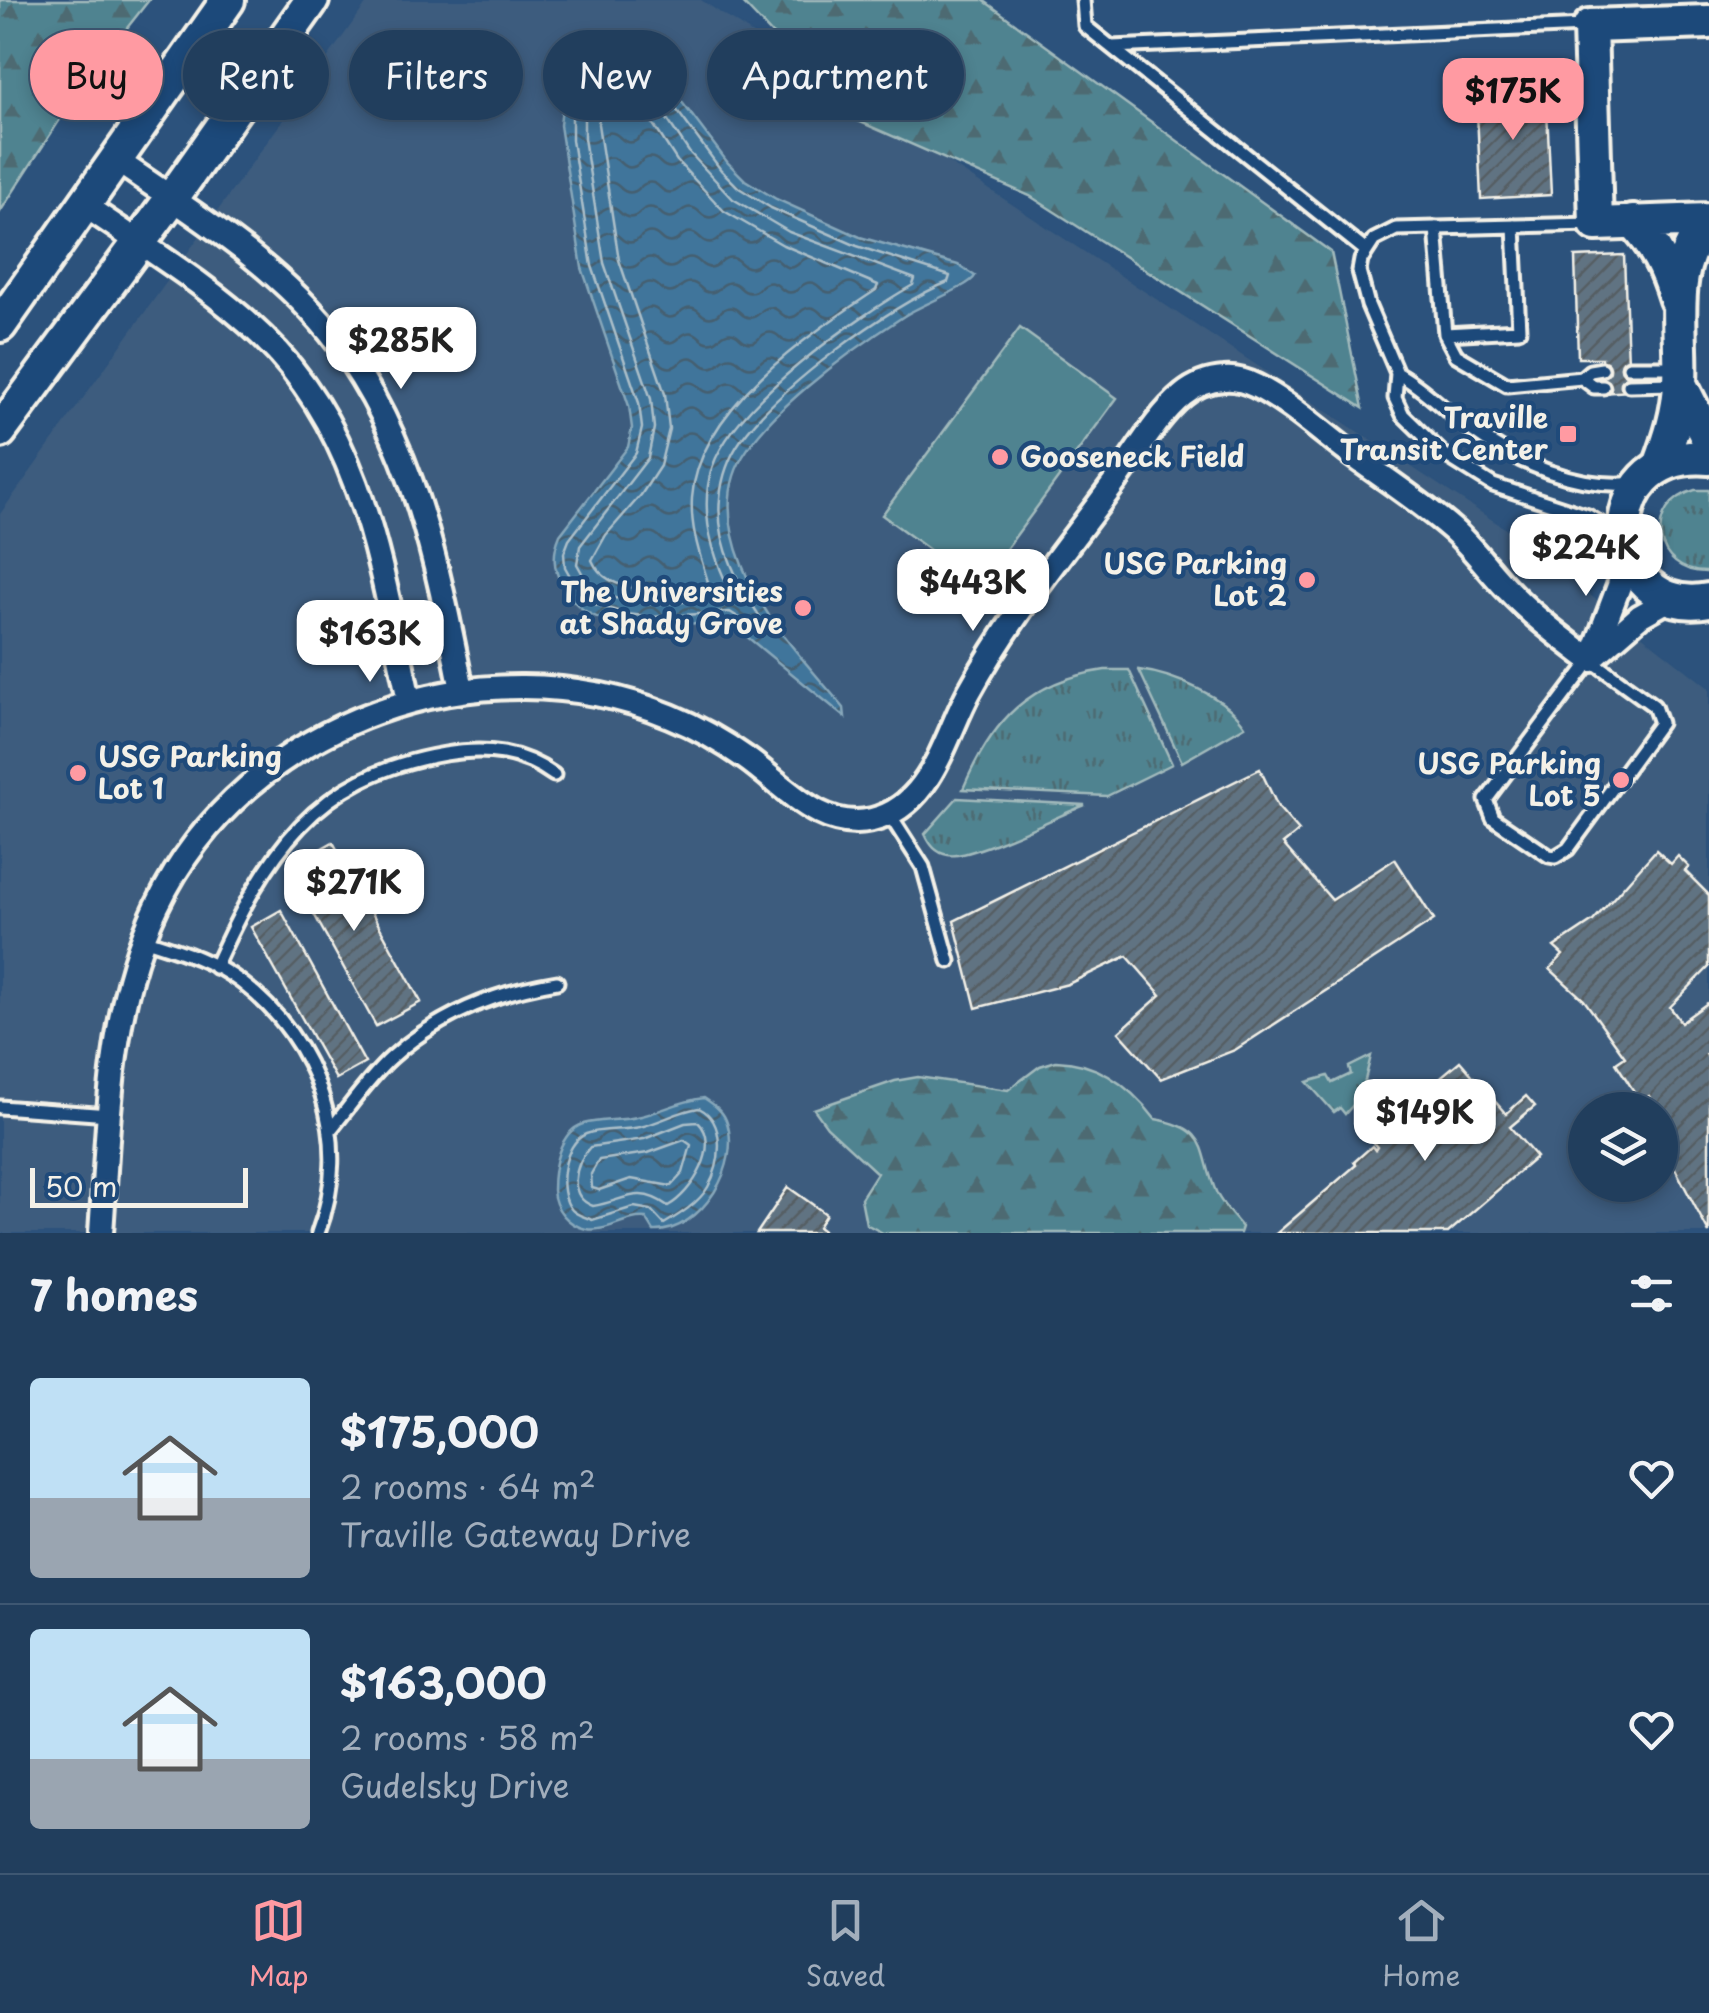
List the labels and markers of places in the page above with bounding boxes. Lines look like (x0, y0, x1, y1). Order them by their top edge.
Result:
pin: $175K (1443, 58, 1583, 143)
pin: $285K (331, 307, 471, 392)
place label: Traville Transit Center (1340, 395, 1549, 470)
marker: Traville Transit Center (1557, 423, 1579, 445)
place label: Gooseneck Field (1020, 434, 1244, 477)
marker: Gooseneck Field (989, 446, 1011, 468)
pin: $224K (1516, 514, 1656, 599)
place label: USG Parking Lot 2 (1103, 541, 1287, 616)
pin: $443K (903, 549, 1043, 634)
place label: The Universities at Shady Grove (559, 569, 783, 644)
marker: USG Parking Lot 2 (1296, 569, 1318, 591)
marker: The Universities at Shady Grove (792, 597, 814, 619)
pin: $163K (300, 600, 440, 685)
place label: USG Parking Lot 1 (98, 734, 282, 809)
place label: USG Parking Lot 5 (1417, 741, 1601, 816)
marker: USG Parking Lot 1 (67, 762, 89, 784)
marker: USG Parking Lot 5 (1610, 769, 1632, 791)
pin: $271K (284, 849, 424, 934)
pin: $149K (1355, 1079, 1495, 1164)

